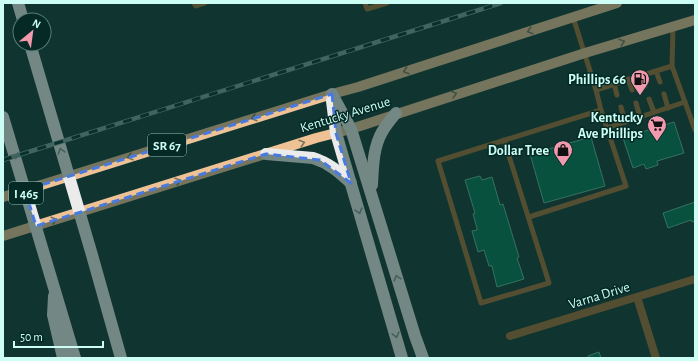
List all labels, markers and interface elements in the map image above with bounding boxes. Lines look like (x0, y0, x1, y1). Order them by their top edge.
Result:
north arrow (12, 12, 52, 52)
text: N (31, 17, 43, 30)
one-way arrow (527, 26, 534, 35)
one-way arrow (618, 38, 625, 47)
one-way arrow (403, 67, 410, 75)
fuel station icon: Phillips 66 (629, 68, 651, 96)
place label: Phillips 66 (568, 73, 626, 87)
one-way arrow (451, 91, 458, 99)
street label: Kentucky Avenue (299, 95, 392, 135)
place label: Kentucky Ave Phillips (578, 111, 644, 141)
one-way arrow (251, 113, 258, 122)
supermarket icon: Kentucky Ave Phillips (646, 114, 668, 142)
road number: SR 67 (148, 134, 186, 156)
one-way arrow (298, 139, 305, 148)
shop icon: Dollar Tree (552, 139, 574, 167)
place label: Dollar Tree (488, 144, 549, 158)
one-way arrow (57, 148, 66, 155)
one-way arrow (10, 152, 19, 159)
one-way arrow (127, 152, 134, 161)
one-way arrow (174, 178, 181, 186)
road number: I 465 (9, 182, 43, 204)
one-way arrow (354, 207, 363, 214)
one-way arrow (50, 216, 57, 225)
one-way arrow (393, 275, 402, 282)
street label: Varna Drive (567, 280, 632, 312)
scale bar (14, 323, 103, 349)
text: 50 m (20, 331, 43, 343)
one-way arrow (391, 332, 399, 339)

